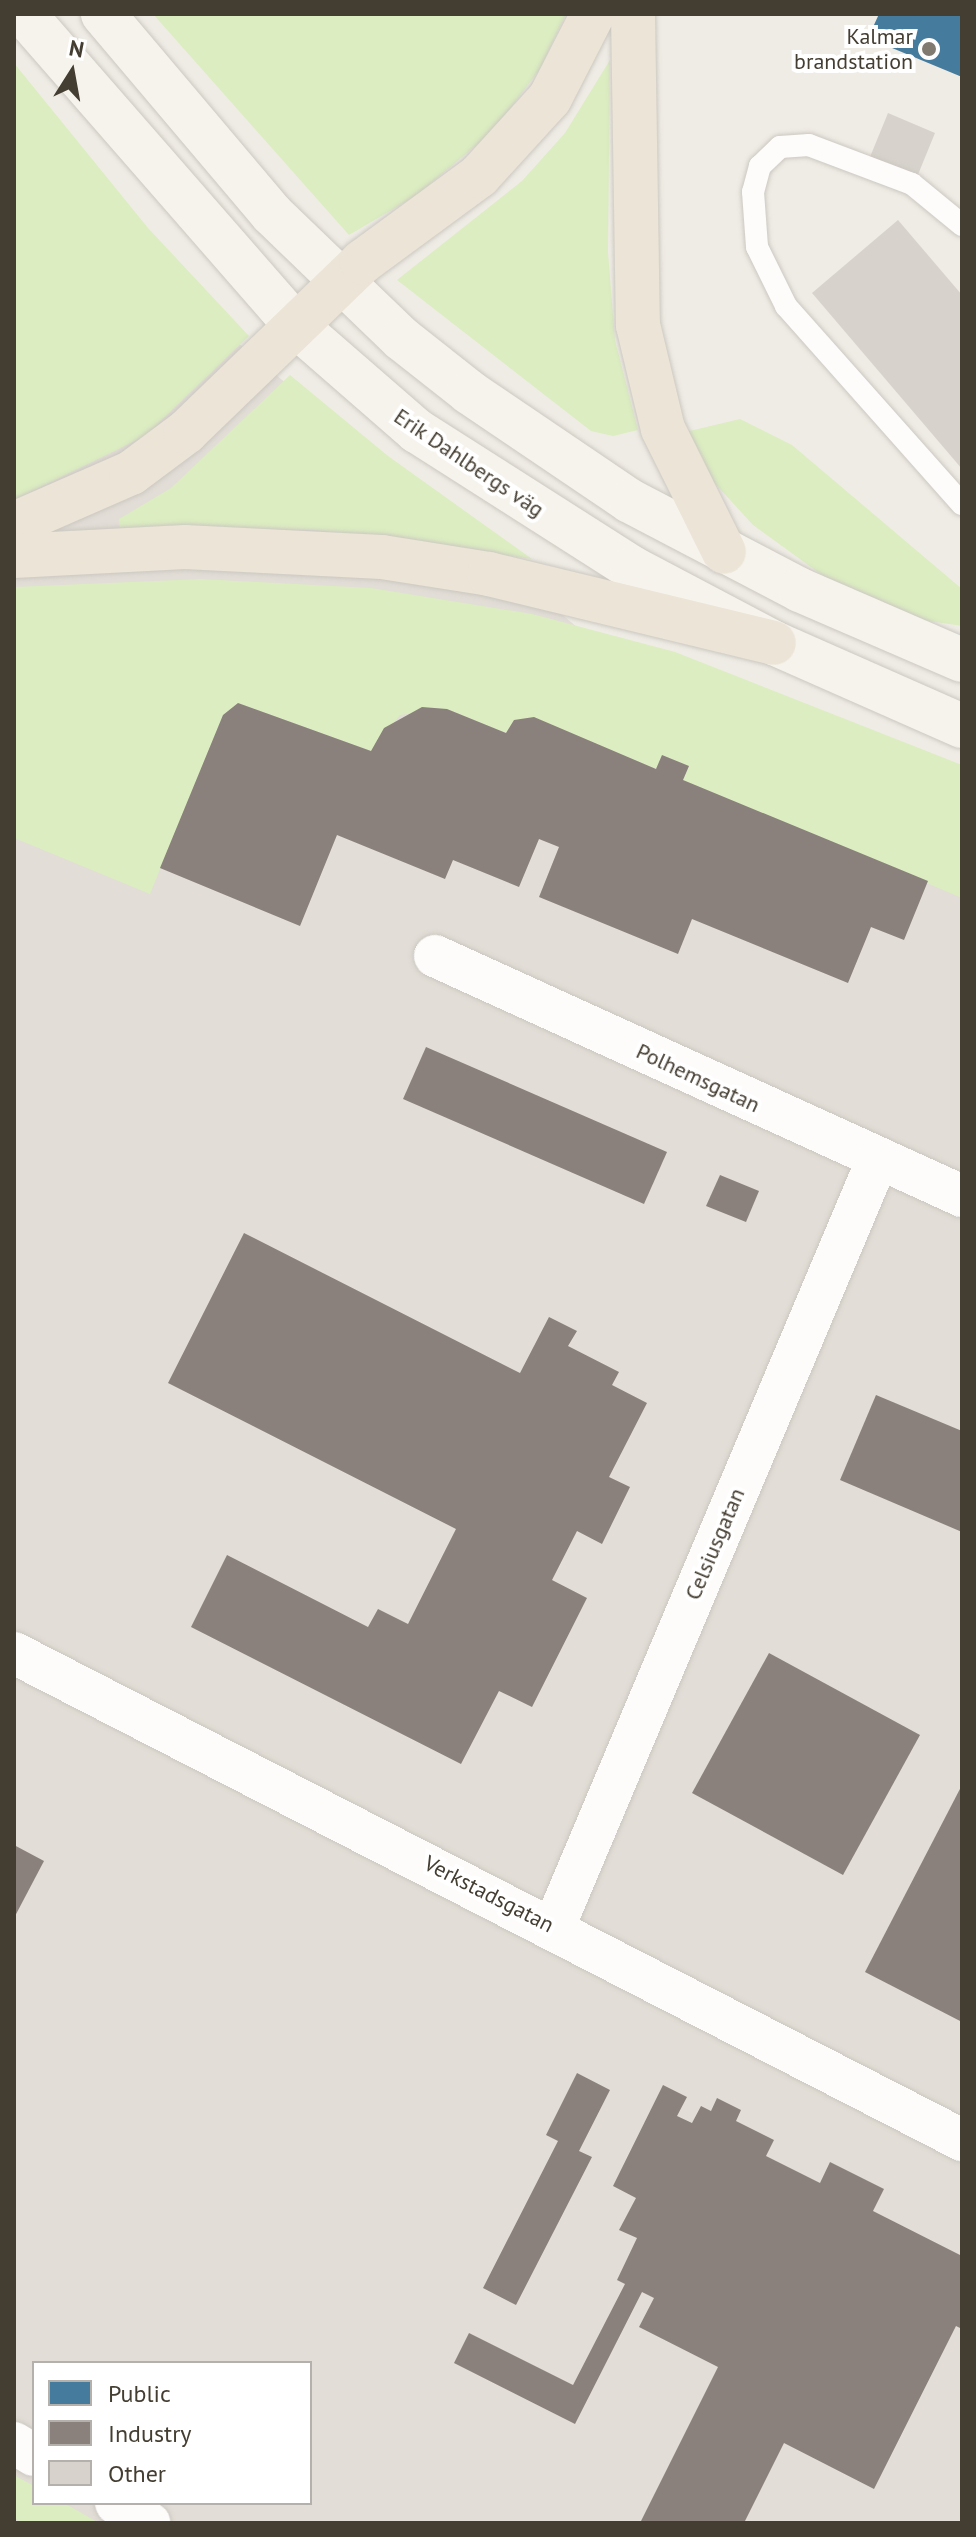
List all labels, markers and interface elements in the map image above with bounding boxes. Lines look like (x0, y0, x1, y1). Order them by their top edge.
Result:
place label: Kalmar brandstation (794, 23, 913, 74)
north arrow (32, 32, 112, 112)
text: N (67, 33, 86, 64)
marker: Kalmar brandstation (920, 40, 938, 58)
street label: Erik Dahlbergs väg (389, 403, 549, 523)
street label: Polhemsgatan (632, 1038, 764, 1118)
street label: Celsiusgatan (680, 1484, 750, 1604)
street label: Verkstadsgatan (420, 1850, 558, 1938)
legend (32, 2361, 312, 2505)
text: Public (108, 2378, 171, 2409)
text: Industry (108, 2418, 192, 2449)
text: Other (108, 2458, 166, 2489)

